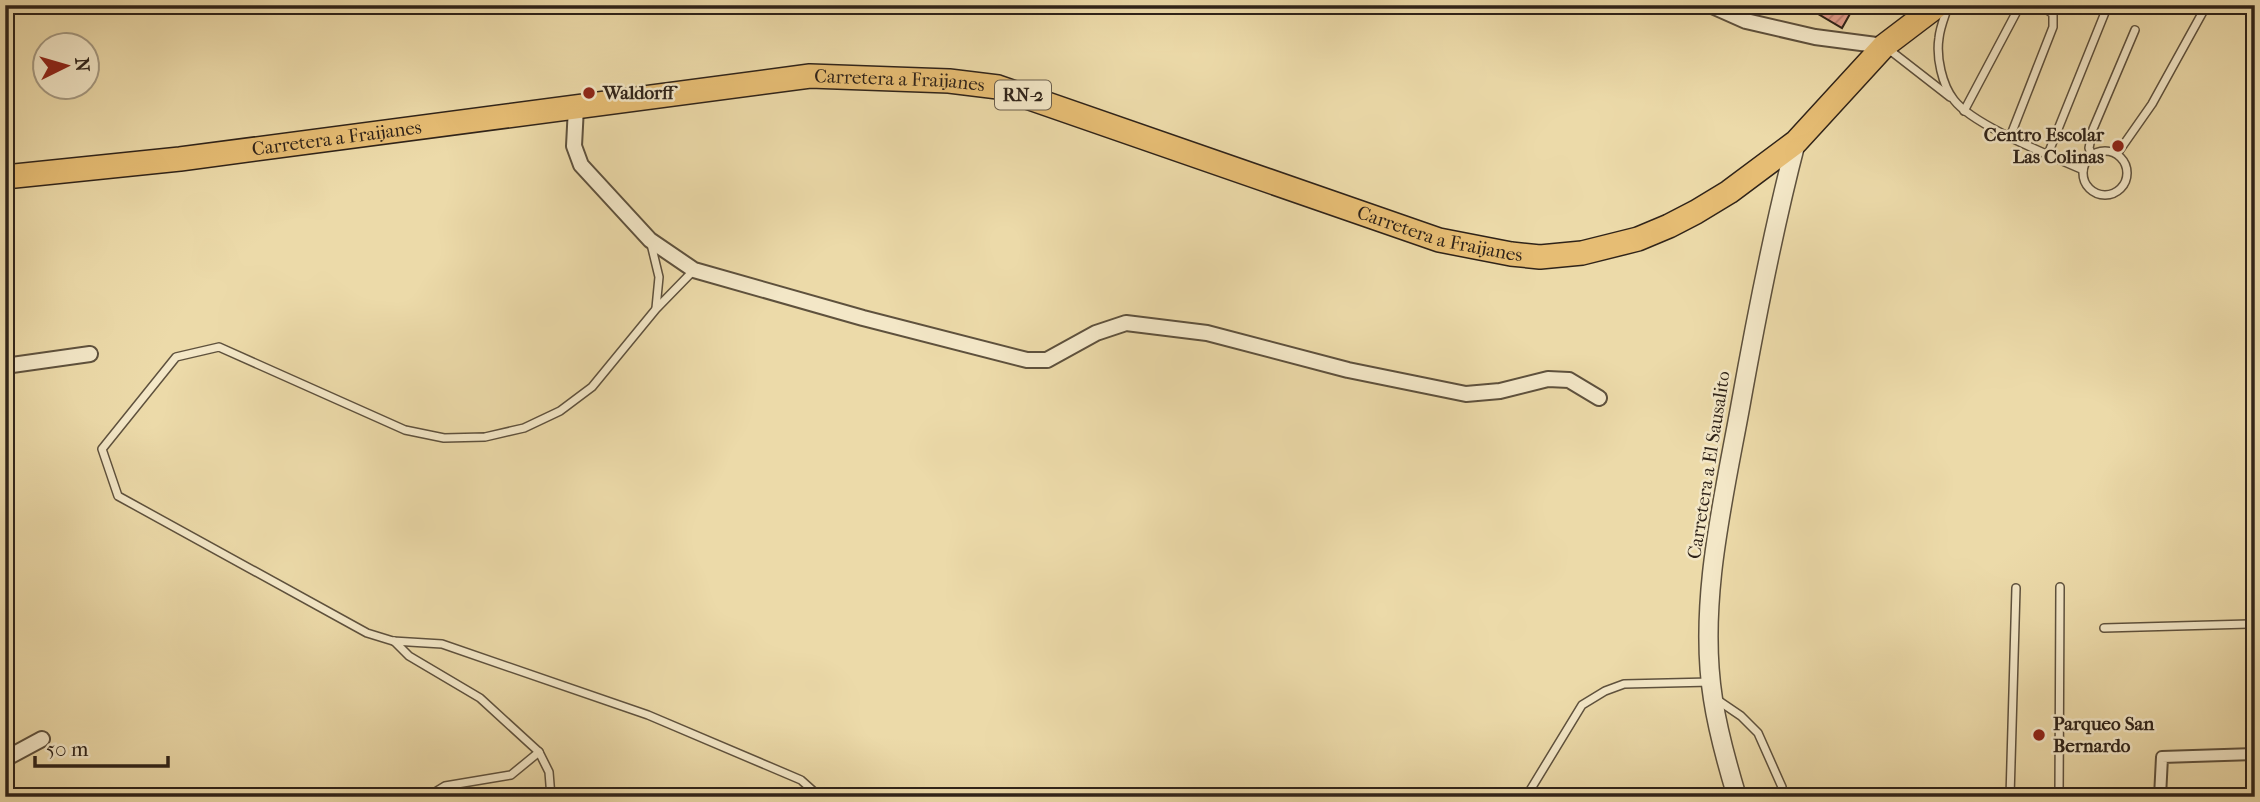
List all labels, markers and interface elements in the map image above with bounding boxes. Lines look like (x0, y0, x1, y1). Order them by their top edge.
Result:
north arrow (32, 32, 102, 102)
text: N (70, 56, 94, 73)
street label: Carretera a Fraijanes (814, 65, 986, 96)
road number: RN-2 (995, 80, 1051, 110)
place label: Waldorff (602, 82, 678, 104)
marker: Waldorff (581, 85, 597, 101)
street label: Carretera a Fraijanes (251, 116, 423, 160)
place label: Centro Escolar Las Colinas (1984, 124, 2105, 168)
marker: Centro Escolar Las Colinas (2110, 138, 2126, 154)
street label: Carretera a Fraijanes (1354, 201, 1524, 266)
street label: Carretera a El Sausalito (1683, 369, 1735, 561)
place label: Parqueo San Bernardo (2053, 713, 2155, 757)
scale bar (35, 725, 168, 769)
marker: Parqueo San Bernardo (2031, 727, 2047, 743)
text: 50 m (46, 737, 89, 761)

